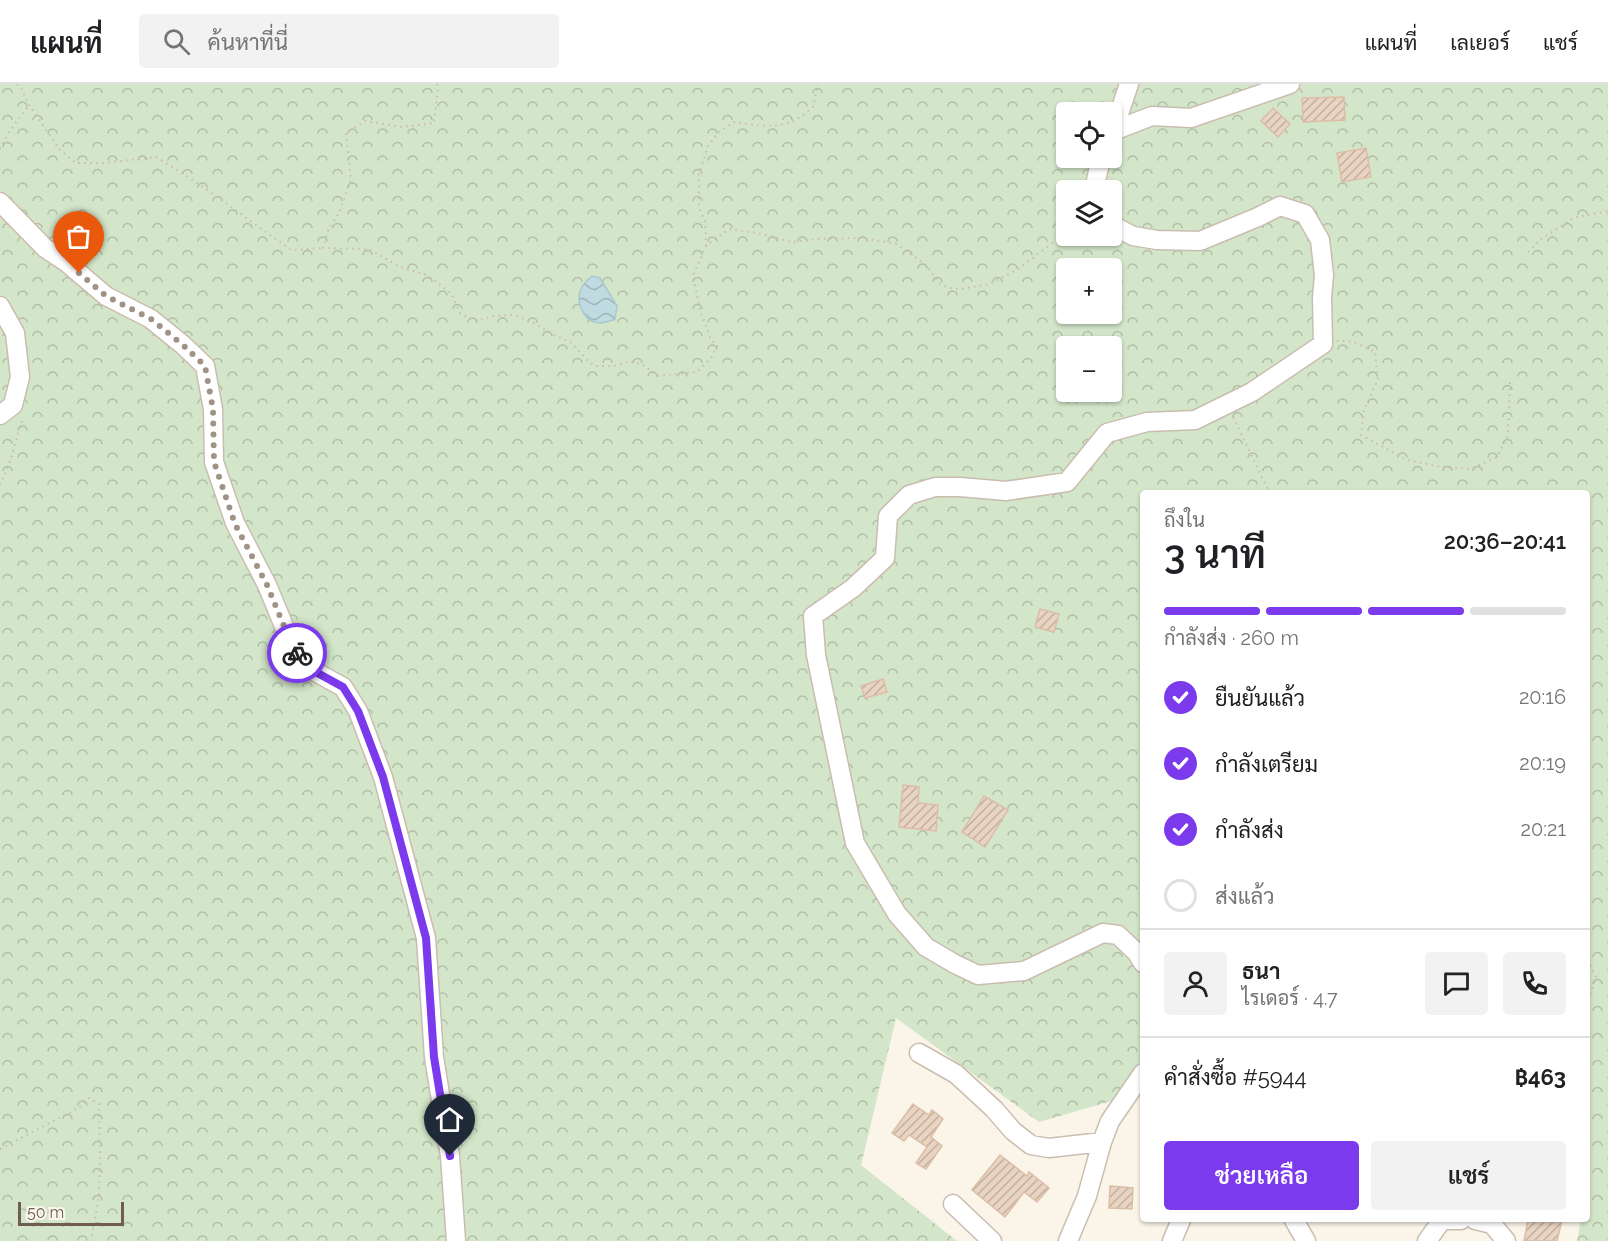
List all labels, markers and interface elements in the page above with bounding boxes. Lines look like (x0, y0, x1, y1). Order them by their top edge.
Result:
search box (139, 14, 559, 68)
icon: search (160, 25, 193, 58)
text: แผนที่ (30, 27, 103, 60)
text: ค้นหาที่นี่ (208, 29, 288, 55)
text: แผนที่ (1365, 30, 1417, 55)
text: เลเยอร์ (1450, 30, 1510, 55)
text: แชร์ (1543, 30, 1578, 55)
map controls (1056, 102, 1122, 402)
button: locate (1056, 102, 1122, 168)
button: layers (1056, 180, 1122, 246)
pin (53, 211, 104, 273)
icon: bag (62, 220, 95, 253)
button: + (1056, 258, 1122, 324)
button: − (1056, 336, 1122, 402)
text: ถึงใน (1164, 508, 1205, 532)
text: 20:36–20:41 (1444, 528, 1566, 554)
text: 3 นาที (1164, 531, 1266, 577)
courier (267, 623, 327, 683)
text: กำลังส่ง · 260 m (1164, 626, 1299, 650)
icon: bike (281, 637, 314, 670)
icon: check (1164, 681, 1197, 714)
text: ยืนยันแล้ว (1215, 685, 1305, 711)
text: 20:16 (1519, 685, 1566, 709)
icon: check (1164, 747, 1197, 780)
text: กำลังเตรียม (1215, 751, 1318, 777)
text: 20:19 (1519, 751, 1566, 775)
icon: check (1164, 813, 1197, 846)
text: กำลังส่ง (1215, 817, 1284, 843)
text: 20:21 (1521, 817, 1566, 841)
text: ส่งแล้ว (1215, 883, 1275, 909)
button: person (1164, 952, 1227, 1015)
button: chat (1425, 952, 1488, 1015)
button: phone (1503, 952, 1566, 1015)
text: ธนา (1242, 958, 1280, 984)
text: ไรเดอร์ · 4.7 (1242, 986, 1338, 1010)
text: คำสั่งซื้อ #5944 (1164, 1064, 1307, 1090)
text: ฿463 (1515, 1064, 1566, 1090)
pin (424, 1094, 475, 1156)
icon: home (433, 1103, 466, 1136)
button: ช่วยเหลือ (1164, 1141, 1359, 1210)
button: แชร์ (1371, 1141, 1566, 1210)
scale bar (18, 1199, 124, 1226)
text: 50 m (27, 1203, 64, 1222)

